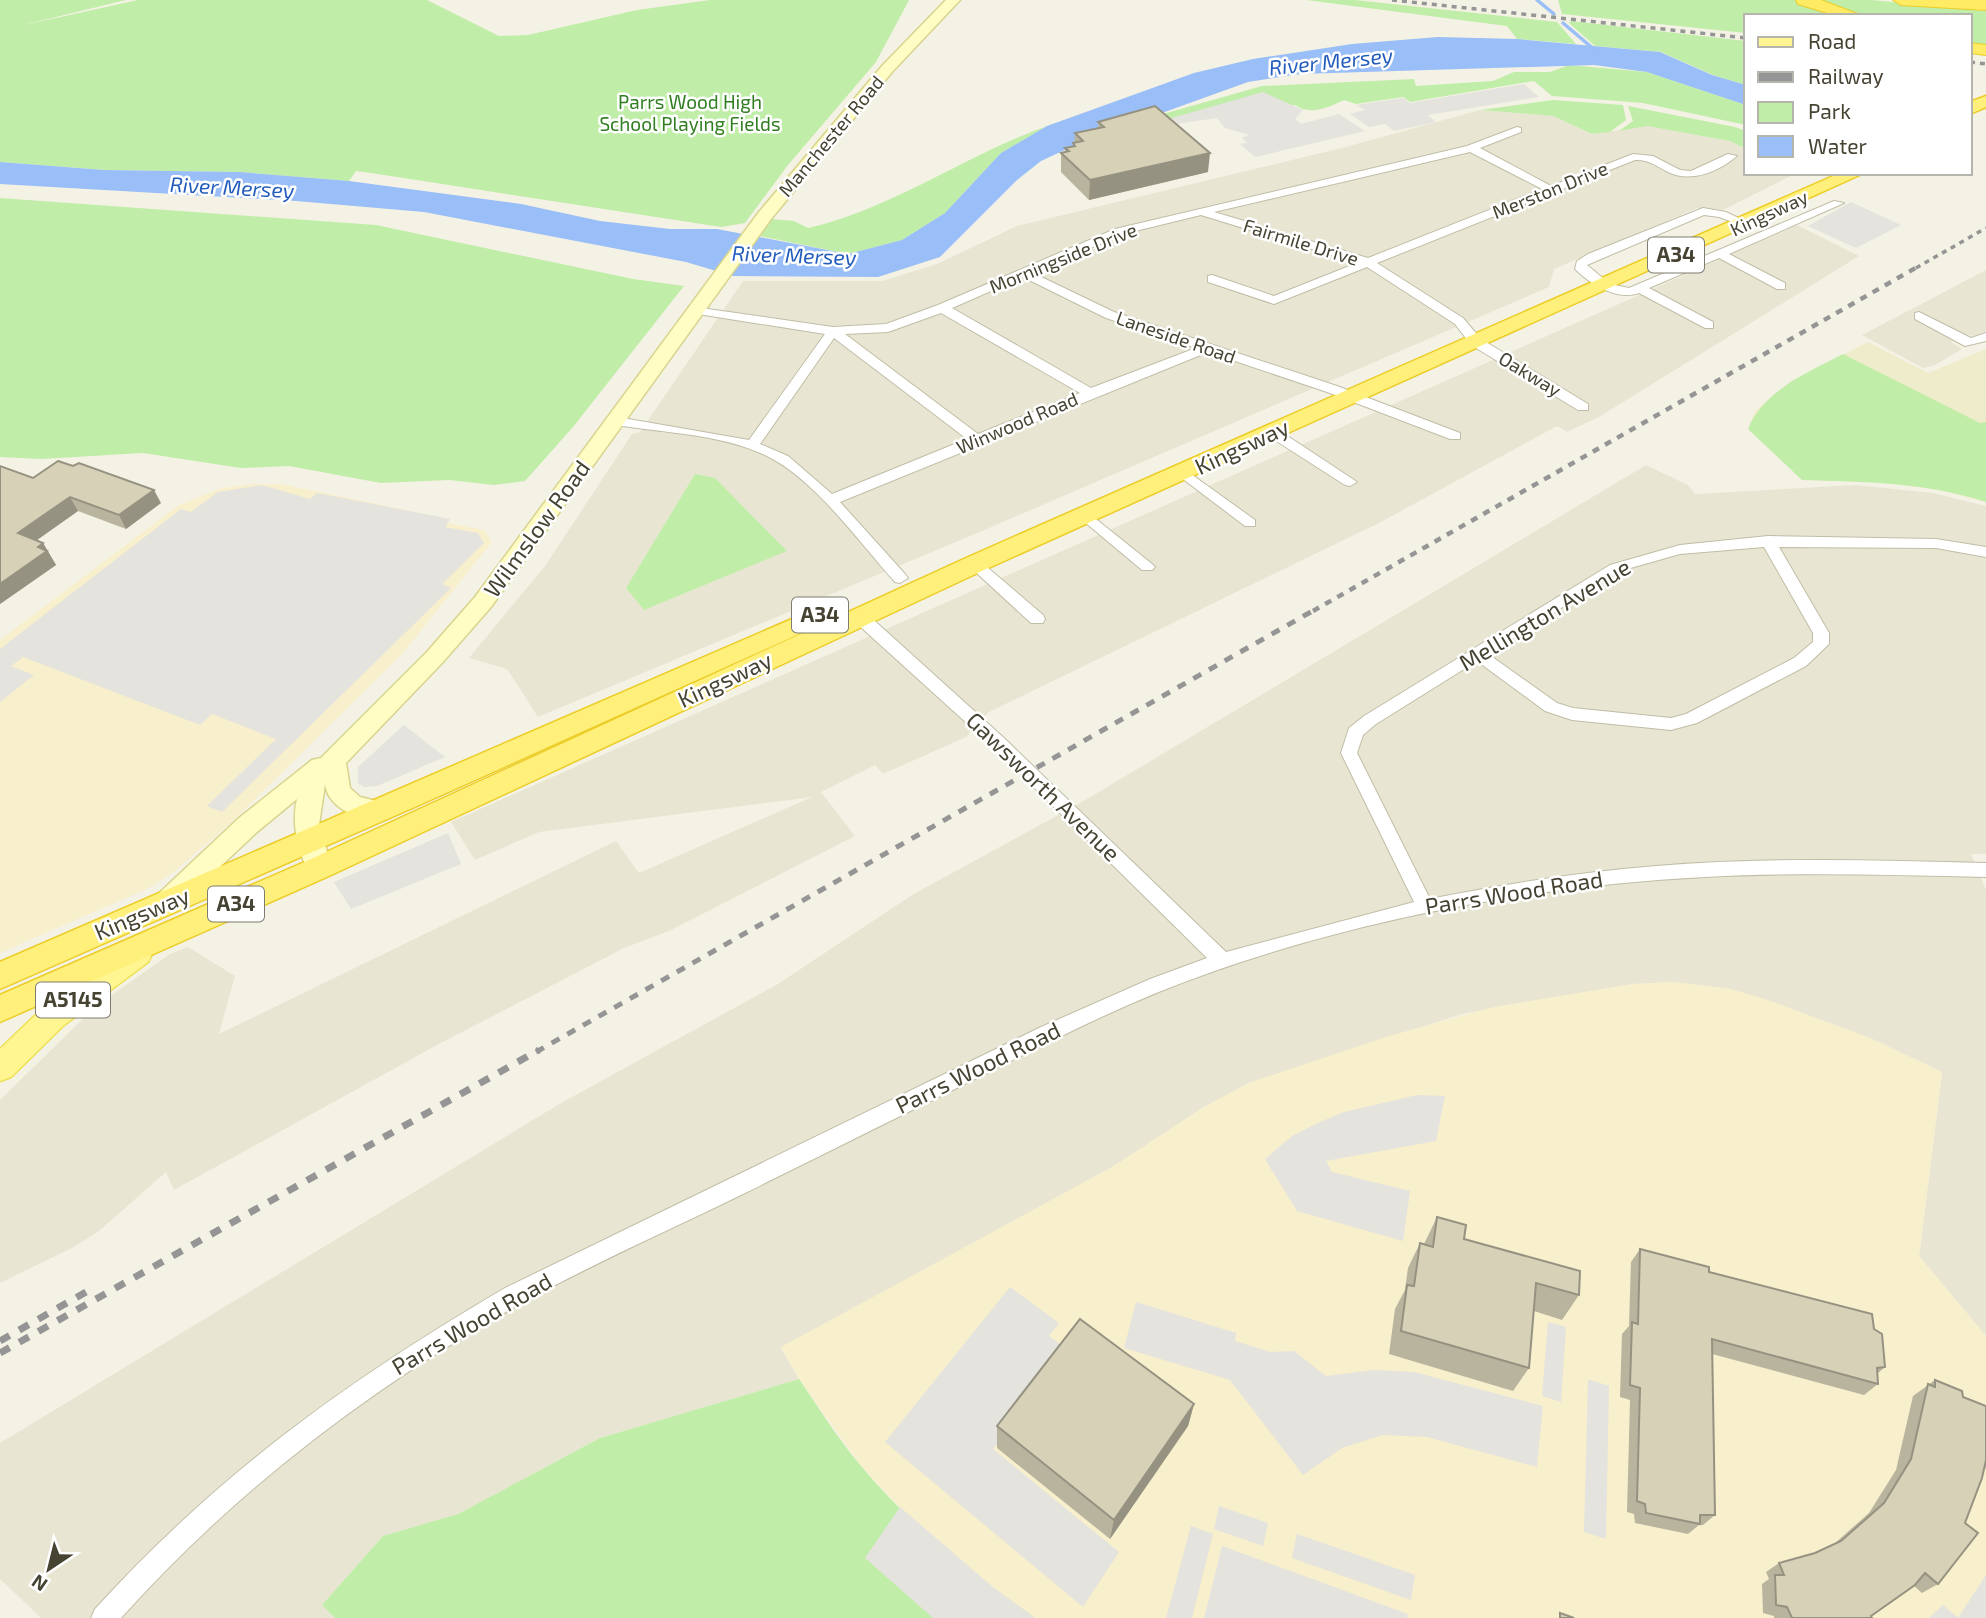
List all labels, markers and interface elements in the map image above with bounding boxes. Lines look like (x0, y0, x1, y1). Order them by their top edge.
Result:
legend (1744, 14, 1972, 175)
text: Road (1808, 28, 1856, 53)
water label: River Mersey (1268, 42, 1394, 80)
text: Railway (1808, 63, 1884, 88)
street label: Manchester Road (773, 70, 888, 201)
park label: Parrs Wood High School Playing Fields (599, 90, 781, 135)
text: Park (1808, 98, 1851, 123)
text: Water (1808, 133, 1867, 158)
street label: Merston Drive (1489, 156, 1611, 223)
water label: River Mersey (169, 171, 295, 203)
street label: Kingsway (1726, 185, 1811, 241)
street label: Fairmile Drive (1241, 213, 1361, 270)
street label: Morningside Drive (986, 217, 1140, 298)
road number: A34 (1648, 238, 1704, 272)
water label: River Mersey (731, 240, 857, 270)
street label: Laneside Road (1113, 305, 1239, 368)
street label: Oakway (1495, 346, 1566, 401)
street label: Winwood Road (953, 387, 1081, 458)
street label: Kingsway (1190, 412, 1293, 480)
street label: Wilmslow Road (477, 454, 595, 602)
street label: Mellington Avenue (1454, 552, 1635, 676)
road number: A34 (792, 598, 848, 632)
street label: Kingsway (673, 645, 776, 713)
street label: Gawsworth Avenue (961, 706, 1126, 867)
street label: Parrs Wood Road (1423, 864, 1605, 920)
street label: Kingsway (90, 880, 194, 946)
road number: A34 (208, 886, 264, 922)
road number: A5145 (36, 982, 110, 1018)
street label: Parrs Wood Road (891, 1015, 1065, 1119)
street label: Parrs Wood Road (387, 1266, 556, 1380)
north arrow (14, 1534, 84, 1604)
text: N (27, 1570, 51, 1597)

